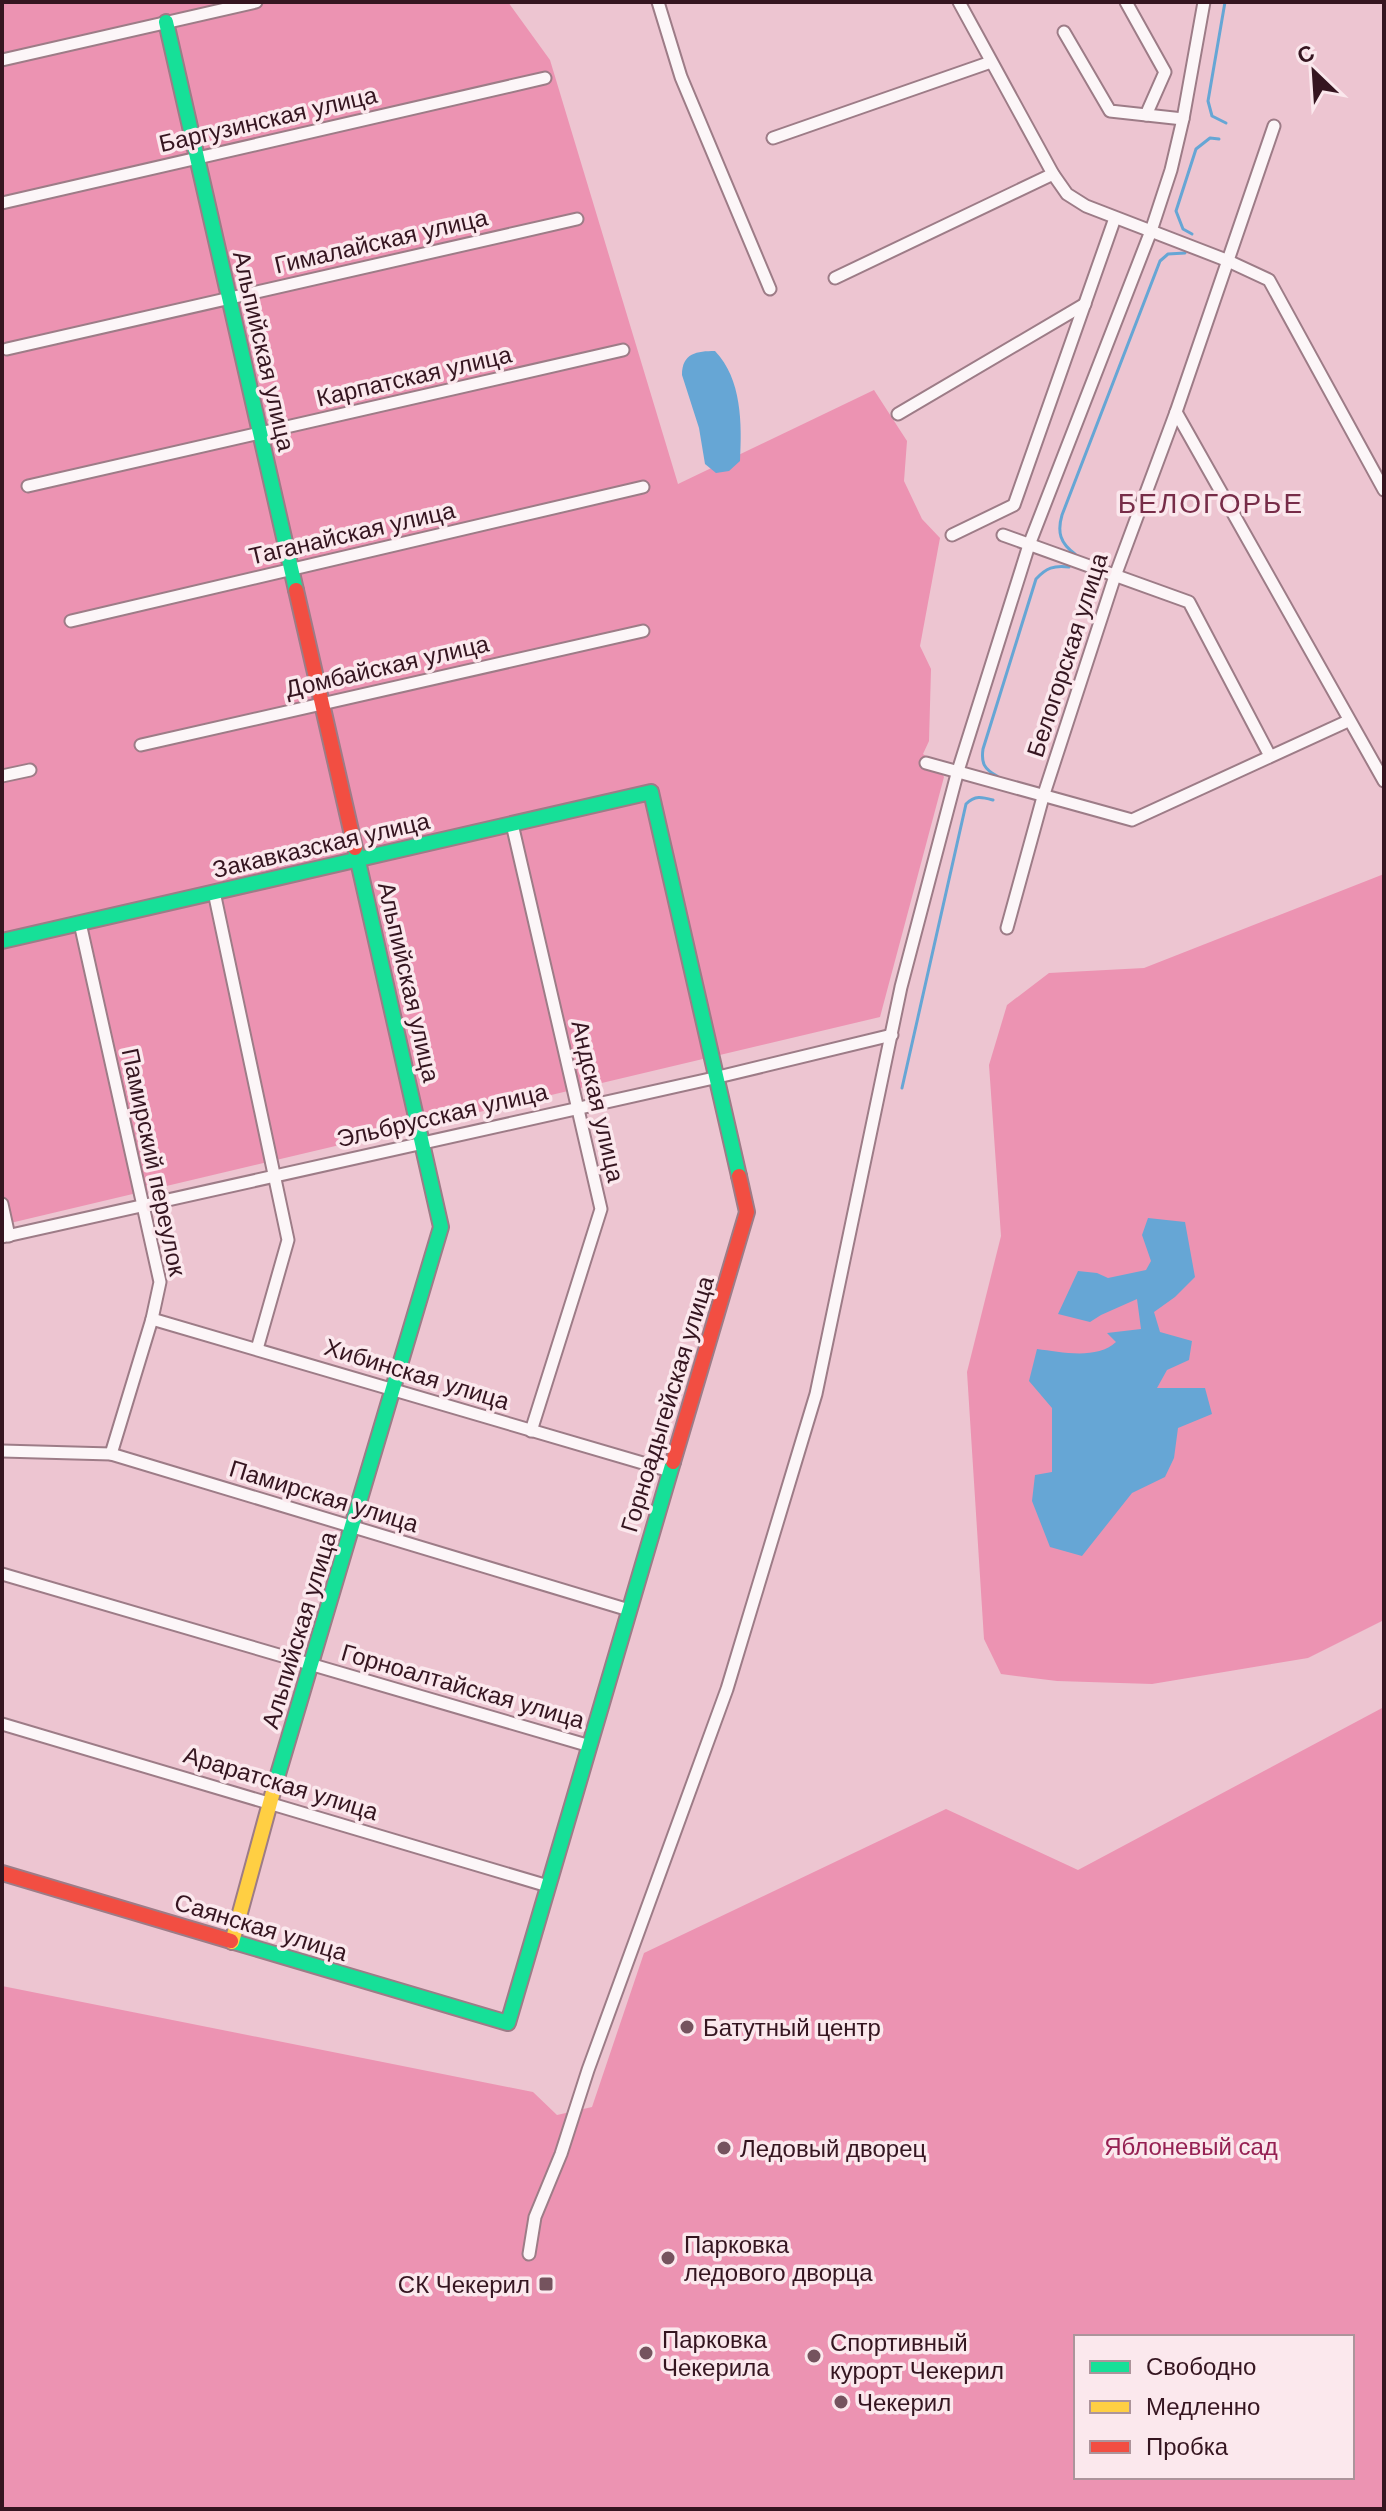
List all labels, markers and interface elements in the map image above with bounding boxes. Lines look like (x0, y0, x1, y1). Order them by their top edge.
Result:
north arrow (1274, 32, 1354, 112)
text: С (1293, 40, 1318, 69)
street label: Баргузинская улица (156, 81, 380, 157)
street label: Гималайская улица (272, 203, 491, 279)
street label: Альпийская улица (228, 248, 300, 454)
street label: Карпатская улица (314, 340, 515, 412)
district label: БЕЛОГОРЬЕ (1118, 488, 1304, 519)
street label: Таганайская улица (246, 496, 458, 570)
street label: Белогорская улица (1021, 549, 1113, 760)
street label: Домбайская улица (283, 629, 492, 703)
street label: Закавказская улица (210, 807, 433, 883)
street label: Альпийская улица (373, 879, 445, 1085)
street label: Андская улица (566, 1017, 630, 1185)
street label: Памирский переулок (117, 1046, 191, 1279)
street label: Эльбрусская улица (334, 1077, 551, 1152)
street label: Горноадыгейская улица (615, 1272, 719, 1535)
street label: Хибинская улица (321, 1333, 513, 1415)
street label: Памирская улица (226, 1454, 422, 1538)
street label: Альпийская улица (256, 1528, 342, 1732)
street label: Горноалтайская улица (338, 1638, 588, 1734)
street label: Араратская улица (181, 1741, 382, 1826)
street label: Саянская улица (171, 1888, 351, 1966)
place label: Батутный центр (703, 2014, 881, 2041)
marker: Батутный центр (678, 2018, 696, 2036)
park label: Яблоневый сад (1104, 2133, 1278, 2160)
place label: Ледовый дворец (740, 2135, 927, 2162)
marker: Ледовый дворец (715, 2139, 733, 2157)
place label: Парковка ледового дворца (684, 2231, 873, 2286)
marker: Парковка ледового дворца (659, 2249, 677, 2267)
place label: СК Чекерил (398, 2271, 530, 2298)
marker: СК Чекерил (537, 2275, 555, 2293)
place label: Парковка Чекерила (662, 2326, 770, 2381)
place label: Спортивный курорт Чекерил (830, 2329, 1004, 2384)
legend (1074, 2335, 1354, 2479)
marker: Парковка Чекерила (637, 2344, 655, 2362)
marker: Спортивный курорт Чекерил (805, 2347, 823, 2365)
text: Свободно (1146, 2353, 1256, 2380)
place label: Чекерил (857, 2389, 951, 2416)
marker: Чекерил (832, 2393, 850, 2411)
text: Медленно (1146, 2393, 1260, 2420)
text: Пробка (1146, 2433, 1229, 2460)

